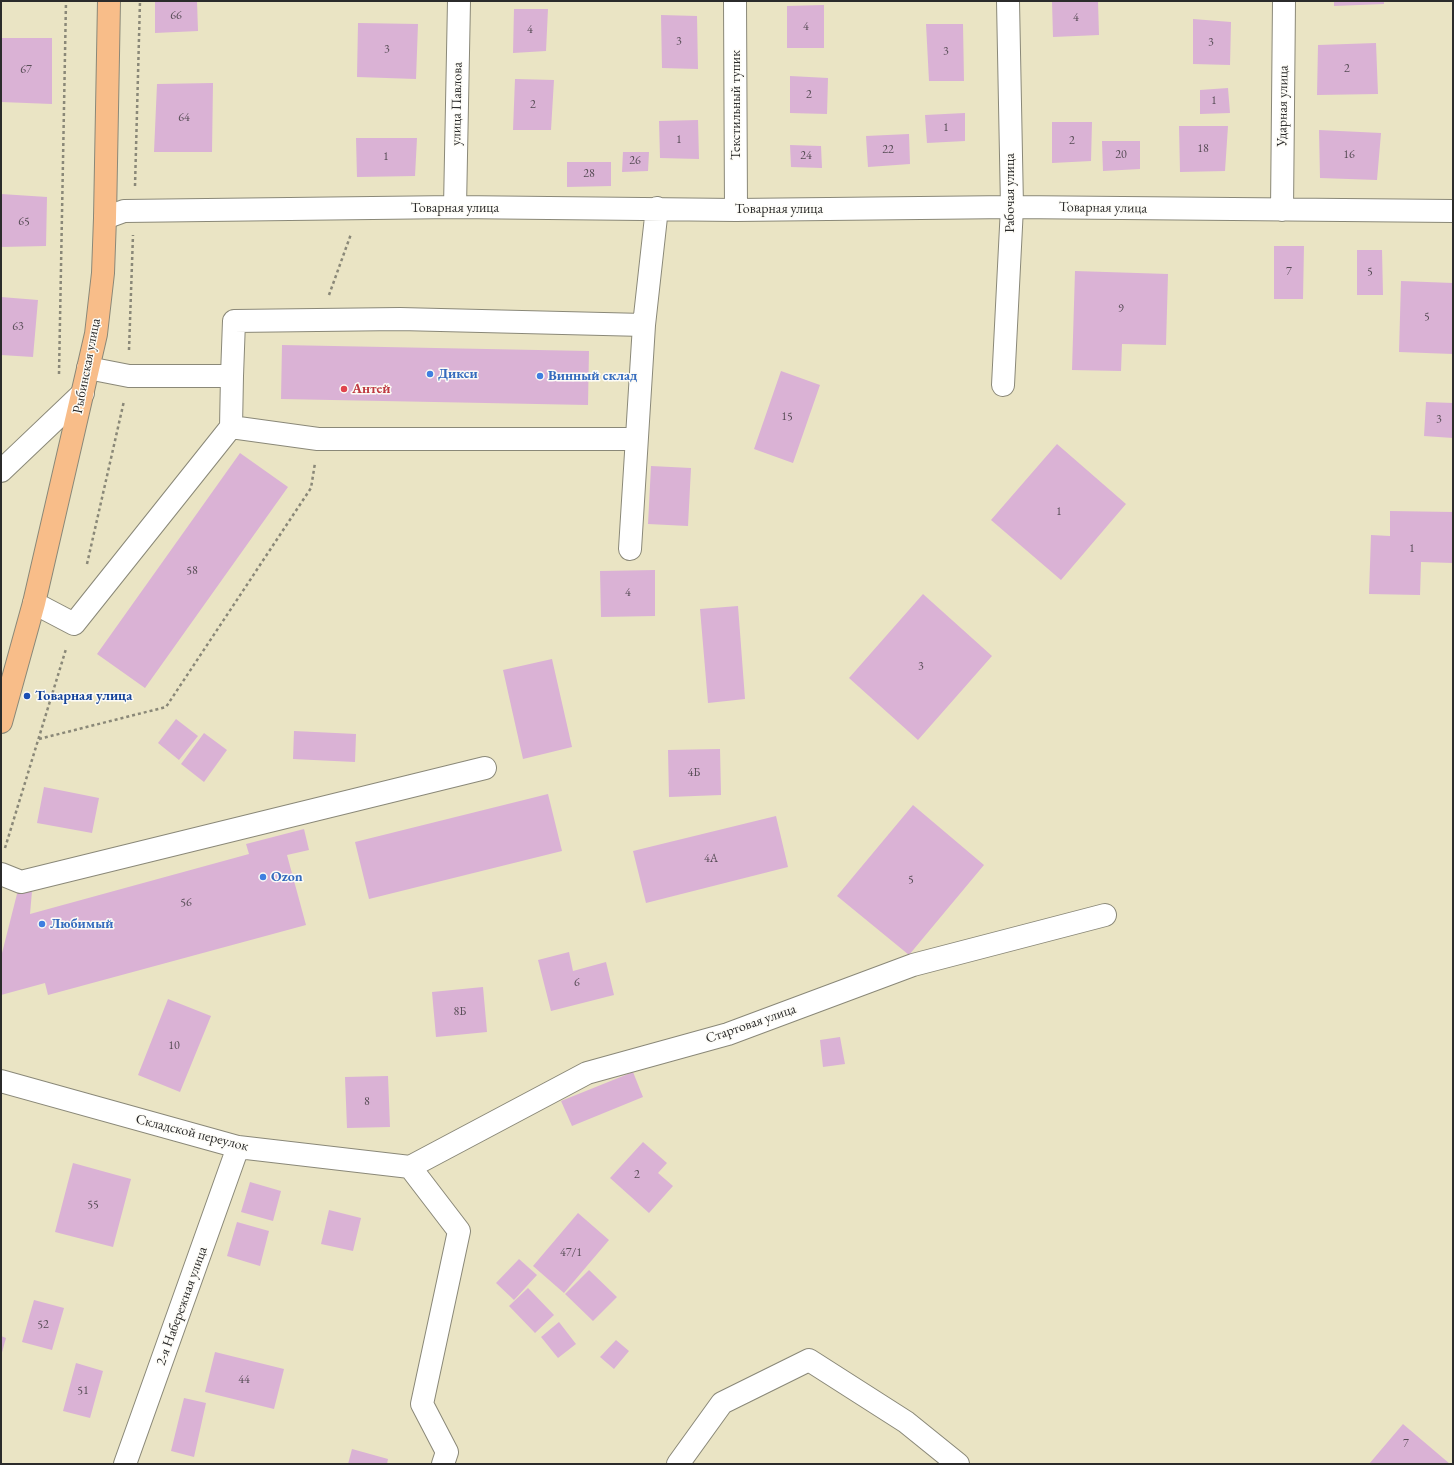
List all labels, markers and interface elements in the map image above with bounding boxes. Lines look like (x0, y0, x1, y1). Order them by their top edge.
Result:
house number: 66 (170, 9, 182, 23)
house number: 4 (1073, 11, 1079, 25)
house number: 4 (803, 20, 809, 34)
house number: 4 (527, 23, 533, 37)
house number: 3 (676, 35, 682, 49)
house number: 3 (1208, 36, 1214, 50)
house number: 3 (384, 43, 390, 57)
house number: 3 (943, 45, 949, 59)
street label: Текстильный тупик (728, 50, 744, 160)
street label: улица Павлова (448, 62, 466, 146)
house number: 2 (1344, 62, 1350, 76)
house number: 67 (20, 63, 32, 77)
street label: Ударная улица (1274, 65, 1292, 147)
house number: 2 (806, 88, 812, 102)
house number: 1 (1211, 94, 1217, 108)
house number: 2 (530, 98, 536, 112)
house number: 64 (178, 111, 190, 125)
house number: 1 (943, 121, 949, 135)
house number: 1 (676, 133, 682, 147)
house number: 2 (1069, 134, 1075, 148)
house number: 18 (1197, 142, 1209, 156)
house number: 22 (882, 143, 894, 157)
house number: 20 (1115, 148, 1127, 162)
house number: 16 (1343, 148, 1355, 162)
house number: 24 (800, 149, 812, 163)
house number: 1 (383, 150, 389, 164)
street label: Рабочая улица (1002, 153, 1018, 233)
house number: 26 (629, 154, 641, 168)
house number: 28 (583, 167, 595, 181)
street label: Товарная улица (1059, 199, 1147, 217)
street label: Товарная улица (411, 200, 499, 216)
street label: Товарная улица (735, 201, 823, 217)
house number: 65 (18, 215, 30, 229)
house number: 7 (1286, 265, 1292, 279)
house number: 5 (1367, 265, 1373, 279)
house number: 9 (1118, 302, 1124, 316)
house number: 5 (1424, 310, 1430, 324)
street label: Рыбинская улица (70, 317, 104, 415)
house number: 63 (12, 320, 24, 334)
place label: Дикси (438, 366, 478, 382)
place label: Винный склад (548, 368, 637, 384)
marker: Дикси (425, 369, 435, 379)
marker: Винный склад (535, 371, 545, 381)
place label: Антей (352, 381, 391, 397)
marker: Антей (339, 384, 349, 394)
house number: 15 (781, 410, 793, 424)
house number: 3 (1436, 413, 1442, 427)
house number: 1 (1056, 505, 1062, 519)
house number: 1 (1409, 542, 1415, 556)
house number: 58 (186, 564, 198, 578)
house number: 4 (625, 586, 631, 600)
house number: 3 (918, 660, 924, 674)
place label: Товарная улица (35, 688, 132, 704)
marker: Товарная улица (22, 691, 32, 701)
house number: 4Б (688, 766, 700, 780)
house number: 4А (704, 852, 718, 866)
place label: Ozon (271, 869, 303, 885)
marker: Ozon (258, 872, 268, 882)
house number: 5 (908, 873, 914, 887)
house number: 56 (180, 896, 192, 910)
place label: Любимый (50, 916, 114, 932)
marker: Любимый (37, 919, 47, 929)
house number: 6 (574, 976, 580, 990)
street label: Стартовая улица (704, 1001, 798, 1047)
house number: 8Б (454, 1005, 466, 1019)
house number: 10 (168, 1039, 180, 1053)
house number: 8 (364, 1095, 370, 1109)
street label: Складской переулок (134, 1111, 250, 1155)
house number: 2 (634, 1168, 640, 1182)
house number: 55 (87, 1198, 99, 1212)
street label: 2-я Набережная улица (153, 1244, 211, 1368)
house number: 47/1 (560, 1246, 582, 1260)
house number: 52 (37, 1318, 49, 1332)
house number: 44 (238, 1373, 250, 1387)
house number: 51 (77, 1384, 89, 1398)
house number: 7 (1403, 1437, 1409, 1451)

